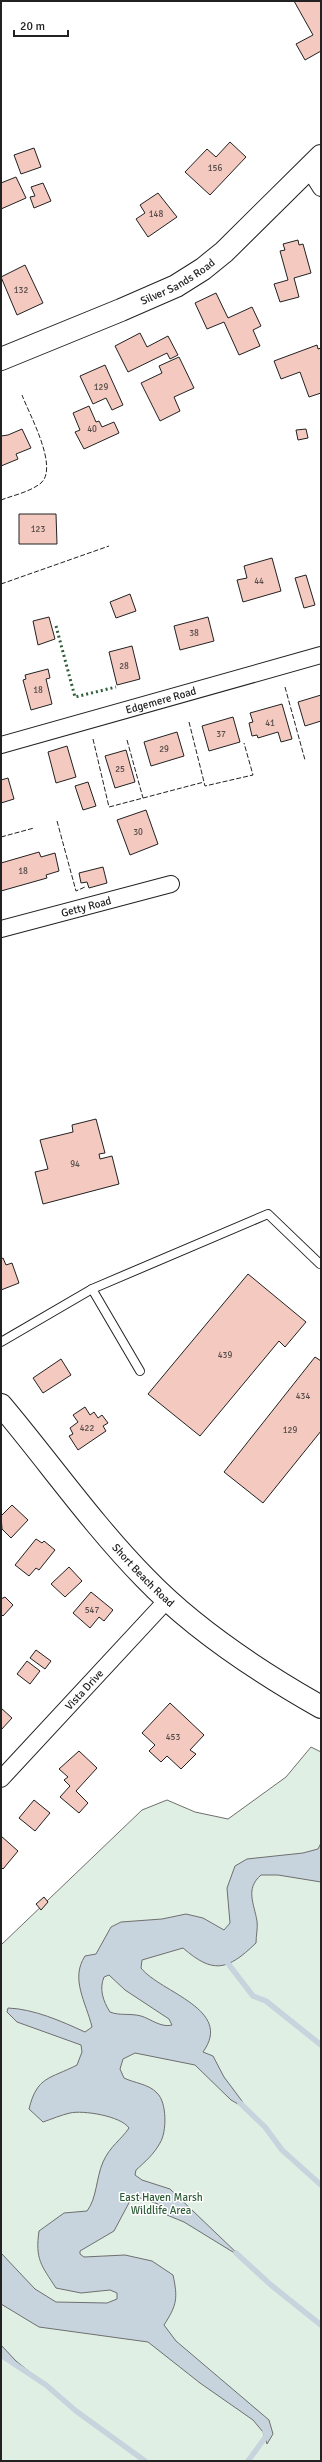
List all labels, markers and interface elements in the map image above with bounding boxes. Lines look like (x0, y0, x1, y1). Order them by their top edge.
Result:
scale bar (14, 12, 68, 38)
text: 20 m (20, 19, 45, 34)
house number: 156 (208, 163, 222, 174)
house number: 148 (149, 209, 163, 220)
street label: Silver Sands Road (138, 256, 217, 307)
house number: 132 (14, 285, 28, 296)
house number: 129 (94, 382, 108, 393)
house number: 40 (87, 424, 97, 435)
house number: 123 (31, 524, 45, 535)
house number: 44 (254, 576, 264, 587)
house number: 38 (189, 628, 199, 639)
house number: 28 (119, 661, 129, 672)
street label: Edgemere Road (124, 684, 198, 716)
house number: 18 (33, 685, 43, 696)
house number: 41 (265, 718, 275, 729)
house number: 37 (216, 729, 226, 740)
house number: 29 (159, 744, 169, 755)
house number: 25 (115, 764, 125, 775)
house number: 30 (133, 827, 143, 838)
house number: 18 (18, 866, 28, 877)
street label: Getty Road (59, 894, 113, 919)
house number: 94 (70, 1159, 80, 1170)
house number: 439 (218, 1350, 232, 1361)
house number: 434 (296, 1391, 310, 1402)
house number: 422 (80, 1423, 94, 1434)
house number: 129 (283, 1425, 297, 1436)
street label: Short Beach Road (110, 1541, 177, 1609)
house number: 547 (85, 1605, 99, 1616)
street label: Vista Drive (62, 1667, 106, 1713)
house number: 453 (166, 1732, 180, 1743)
park label: East Haven Marsh Wildlife Area (119, 2191, 203, 2217)

